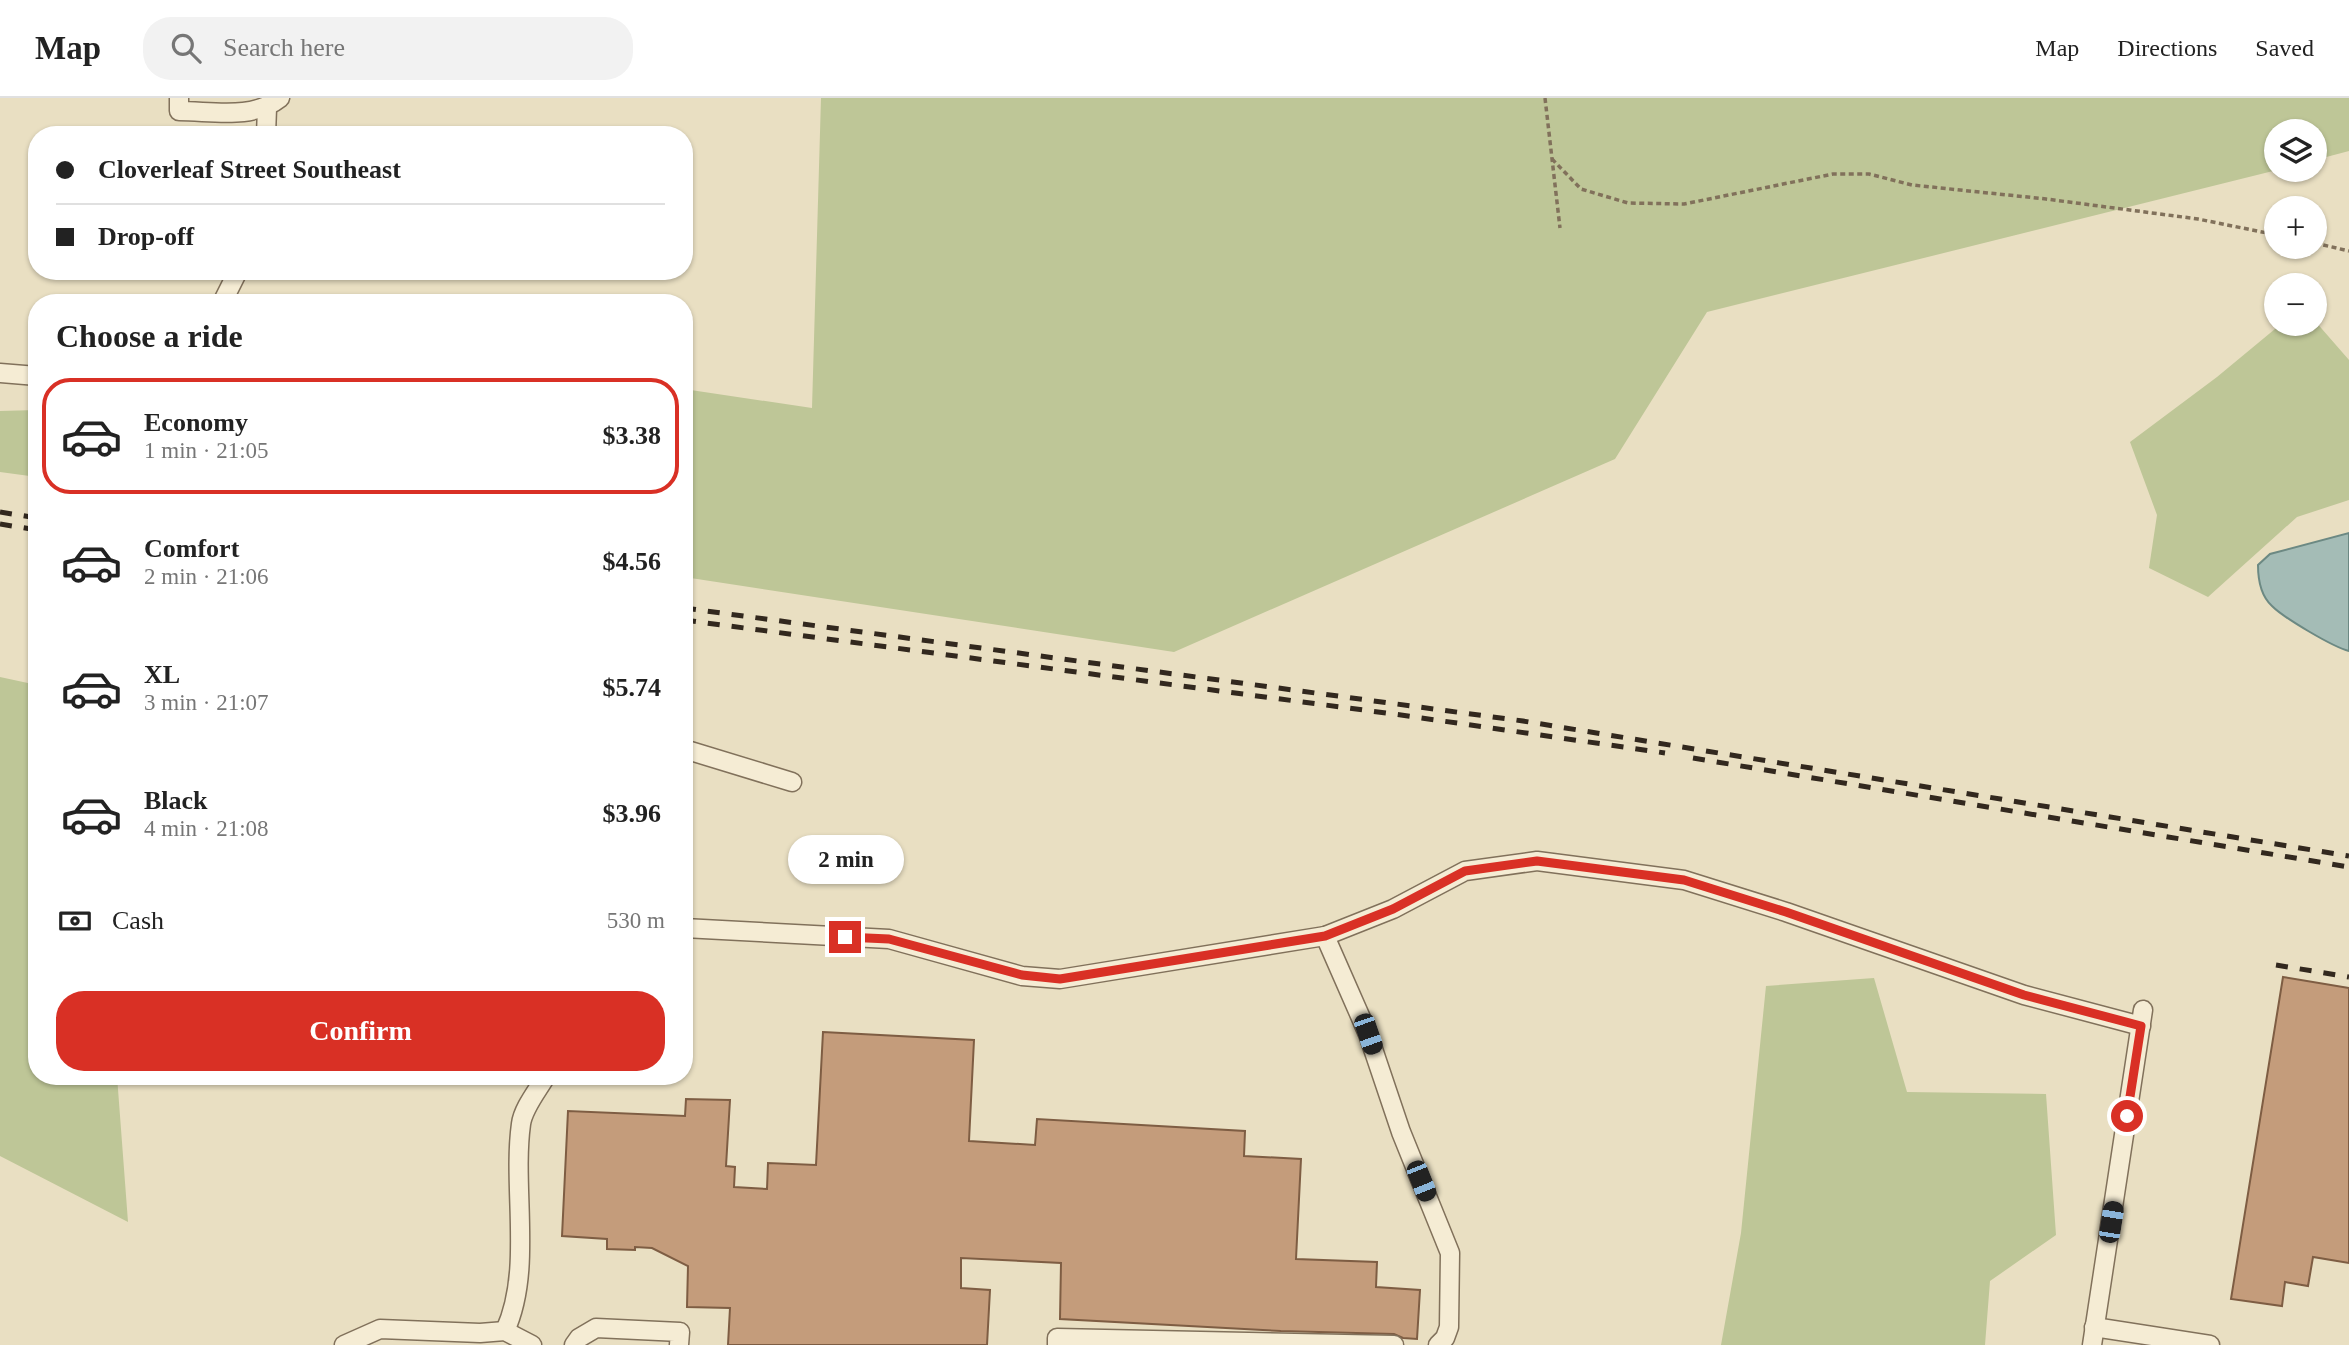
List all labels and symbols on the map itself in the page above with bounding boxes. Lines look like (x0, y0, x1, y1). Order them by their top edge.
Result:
callout: 2 min (787, 836, 903, 884)
route end (829, 921, 861, 953)
car (1352, 1011, 1385, 1057)
route start (2111, 1100, 2143, 1132)
car (1404, 1158, 1439, 1204)
car (2098, 1200, 2125, 1244)

